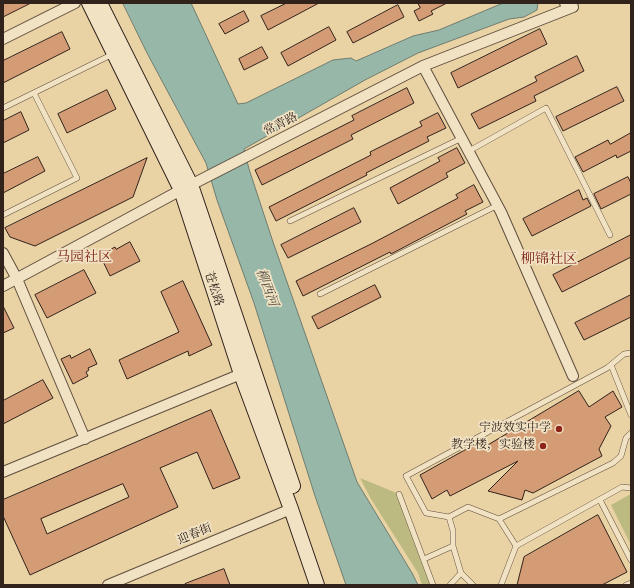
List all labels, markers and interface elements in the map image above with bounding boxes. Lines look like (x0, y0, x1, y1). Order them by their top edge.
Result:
street label: 常青路 (262, 110, 300, 140)
district label: 马园社区 (56, 250, 112, 266)
district label: 柳锦社区 (521, 252, 577, 268)
water label: 柳西河 (252, 267, 280, 309)
street label: 苍松路 (201, 270, 225, 308)
place label: 宁波效实中学 (479, 422, 551, 436)
marker: 宁波效实中学 (554, 424, 564, 434)
place label: 教学楼，实验楼 (451, 439, 535, 453)
marker: 教学楼，实验楼 (538, 441, 548, 451)
street label: 迎春街 (176, 521, 214, 549)

